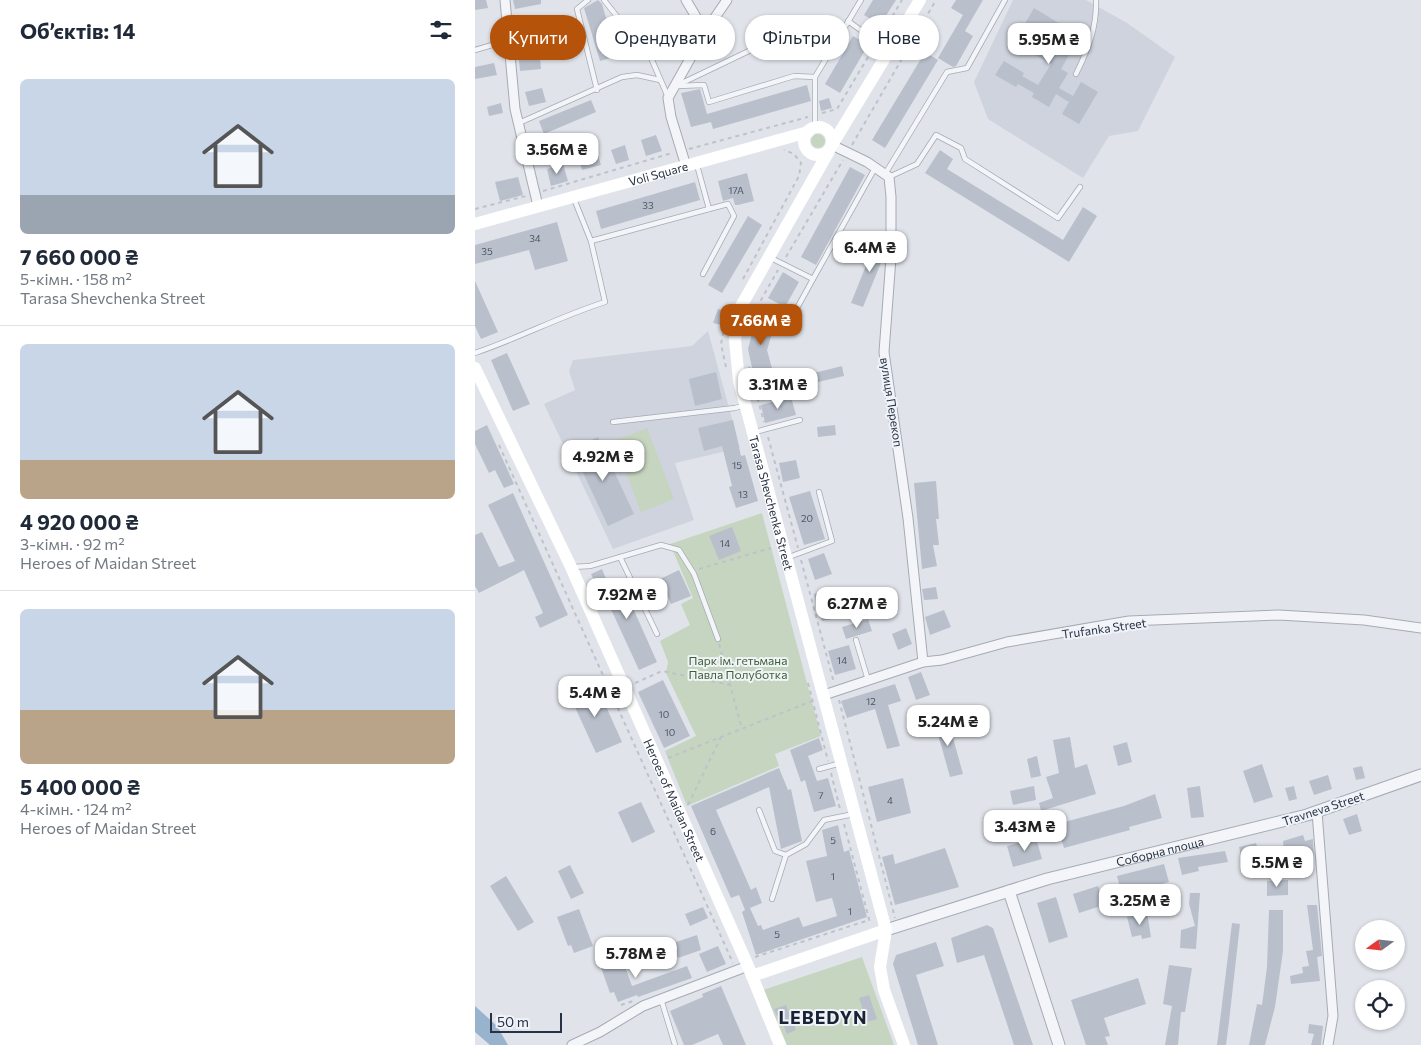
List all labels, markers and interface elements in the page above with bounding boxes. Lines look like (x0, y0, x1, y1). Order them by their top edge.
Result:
chip: Купити (490, 15, 586, 60)
chip: Орендувати (596, 15, 735, 60)
chip: Фільтри (745, 15, 849, 60)
chip: Нове (859, 15, 939, 60)
icon: filters (427, 16, 455, 44)
text: Об’єктів: 14 (20, 18, 135, 43)
pin: 5.95M ₴ (1003, 22, 1095, 65)
text: 5.95M ₴ (1019, 29, 1079, 48)
icon: home (193, 111, 283, 201)
pin: 3.56M ₴ (511, 132, 603, 175)
text: 3.56M ₴ (526, 139, 588, 158)
street label: Voli Square (627, 159, 689, 188)
house number: 17А (728, 184, 744, 196)
house number: 33 (642, 199, 654, 211)
pin: 6.4M ₴ (829, 230, 911, 273)
house number: 34 (529, 232, 541, 244)
text: 6.4M ₴ (844, 237, 896, 256)
text: 7 660 000 ₴ (20, 244, 138, 269)
house number: 35 (481, 245, 493, 257)
text: 5-кімн. · 158 m² (20, 269, 132, 288)
text: Tarasa Shevchenka Street (20, 288, 205, 307)
pin: 7.66M ₴ (715, 304, 807, 346)
text: 7.66M ₴ (731, 310, 791, 329)
street label: вулиця Перекоп (878, 356, 906, 448)
pin: 3.31M ₴ (732, 368, 824, 410)
text: 3.31M ₴ (749, 374, 807, 393)
icon: home (193, 377, 283, 467)
street label: Tarasa Shevchenka Street (747, 434, 796, 572)
pin: 4.92M ₴ (557, 440, 649, 482)
text: 4.92M ₴ (572, 446, 634, 465)
house number: 15 (732, 459, 742, 471)
house number: 13 (738, 488, 748, 500)
text: 4 920 000 ₴ (20, 509, 139, 534)
house number: 20 (801, 512, 813, 524)
text: 3-кімн. · 92 m² (20, 534, 125, 553)
house number: 14 (720, 537, 730, 549)
text: Heroes of Maidan Street (20, 553, 196, 572)
pin: 7.92M ₴ (581, 578, 673, 620)
text: 7.92M ₴ (598, 584, 656, 603)
pin: 6.27M ₴ (811, 586, 903, 629)
text: 6.27M ₴ (827, 593, 887, 612)
street label: Trufanka Street (1061, 615, 1147, 641)
icon: home (193, 642, 283, 732)
park label: Парк ім. гетьмана Павла Полуботка (689, 653, 787, 681)
house number: 14 (837, 654, 847, 666)
pin: 5.4M ₴ (554, 676, 636, 718)
text: 5.4M ₴ (569, 682, 621, 701)
house number: 12 (866, 695, 876, 707)
pin: 5.24M ₴ (902, 704, 994, 747)
house number: 10 (659, 708, 669, 720)
text: 5.24M ₴ (918, 711, 978, 730)
house number: 10 (665, 726, 675, 738)
street label: Heroes of Maidan Street (641, 737, 708, 864)
text: 5 400 000 ₴ (20, 774, 140, 799)
street label: Travneva Street (1280, 788, 1366, 828)
house number: 7 (818, 789, 824, 801)
house number: 4 (887, 794, 893, 806)
text: 4-кімн. · 124 m² (20, 799, 132, 818)
pin: 3.43M ₴ (979, 810, 1071, 852)
text: 3.43M ₴ (995, 816, 1055, 835)
text: Heroes of Maidan Street (20, 818, 196, 837)
house number: 6 (710, 825, 716, 837)
house number: 5 (830, 834, 836, 846)
street label: Соборна площа (1115, 834, 1205, 869)
pin: 5.5M ₴ (1236, 846, 1318, 888)
text: 5.5M ₴ (1251, 852, 1303, 871)
house number: 1 (831, 870, 835, 882)
pin: 3.25M ₴ (1094, 884, 1186, 926)
text: 3.25M ₴ (1110, 890, 1170, 909)
house number: 1 (848, 905, 852, 917)
north arrow (1355, 920, 1405, 970)
map controls (1355, 920, 1405, 1030)
house number: 5 (774, 928, 780, 940)
pin: 5.78M ₴ (590, 936, 682, 979)
text: 5.78M ₴ (606, 943, 666, 962)
button: locate (1355, 980, 1405, 1030)
district label: LEBEDYN (779, 1006, 867, 1028)
scale bar (490, 1010, 563, 1033)
text: 50 m (497, 1013, 529, 1030)

